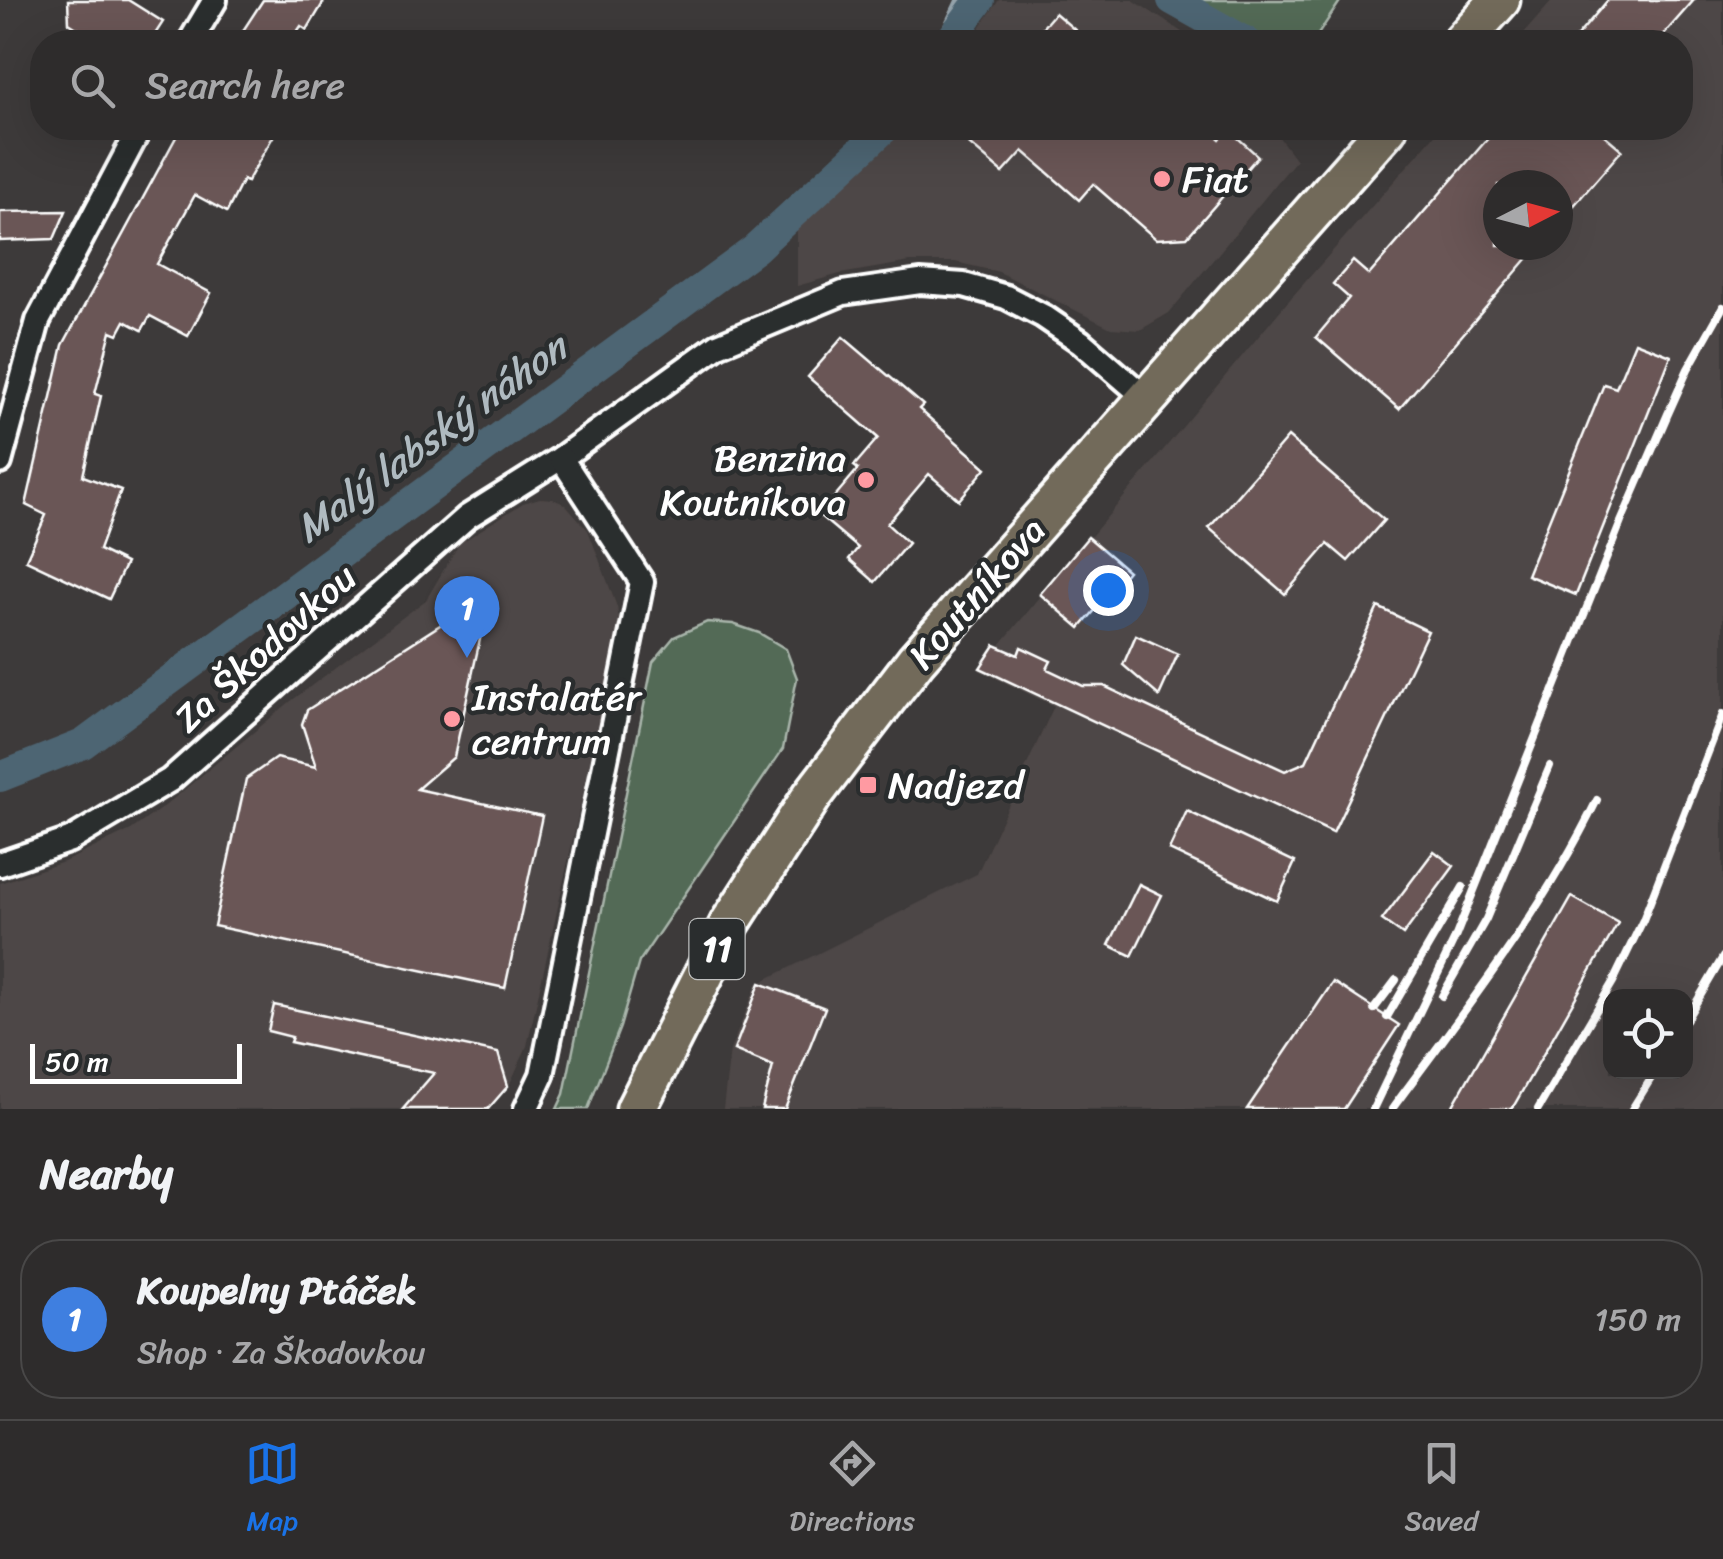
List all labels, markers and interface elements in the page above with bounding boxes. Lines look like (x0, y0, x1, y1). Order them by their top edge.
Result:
search box (30, 30, 1693, 140)
text: Search here (145, 52, 345, 119)
icon: search (65, 58, 120, 113)
place label: Fiat (1182, 146, 1249, 213)
marker: Fiat (1151, 168, 1173, 190)
north arrow (1483, 170, 1573, 260)
water label: Malý labský náhon (279, 312, 586, 562)
place label: Benzina Koutníkova (660, 425, 846, 536)
marker: Benzina Koutníkova (855, 469, 877, 491)
street label: Koutníkova (891, 501, 1063, 685)
street label: Za Škodovkou (157, 546, 373, 750)
your location (1083, 565, 1134, 616)
pin: 1 (434, 576, 500, 658)
place label: Instalatér centrum (471, 664, 643, 775)
marker: Instalatér centrum (441, 708, 463, 730)
place label: Nadjezd (888, 752, 1026, 819)
marker: Nadjezd (857, 774, 879, 796)
road number: 11 (690, 919, 744, 979)
map controls (1603, 989, 1693, 1079)
button: locate (1603, 989, 1693, 1079)
text: 50 m (45, 1037, 109, 1086)
scale bar (30, 1039, 242, 1084)
text: Nearby (40, 1137, 173, 1211)
text: Koupelny Ptáček (137, 1257, 417, 1324)
text: 1 (68, 1291, 81, 1348)
text: 150 m (1595, 1291, 1681, 1348)
text: Shop · Za Škodovkou (137, 1324, 425, 1381)
tab: Map (245, 1436, 300, 1545)
tab: Directions (789, 1436, 915, 1545)
tab: Saved (1404, 1436, 1478, 1545)

